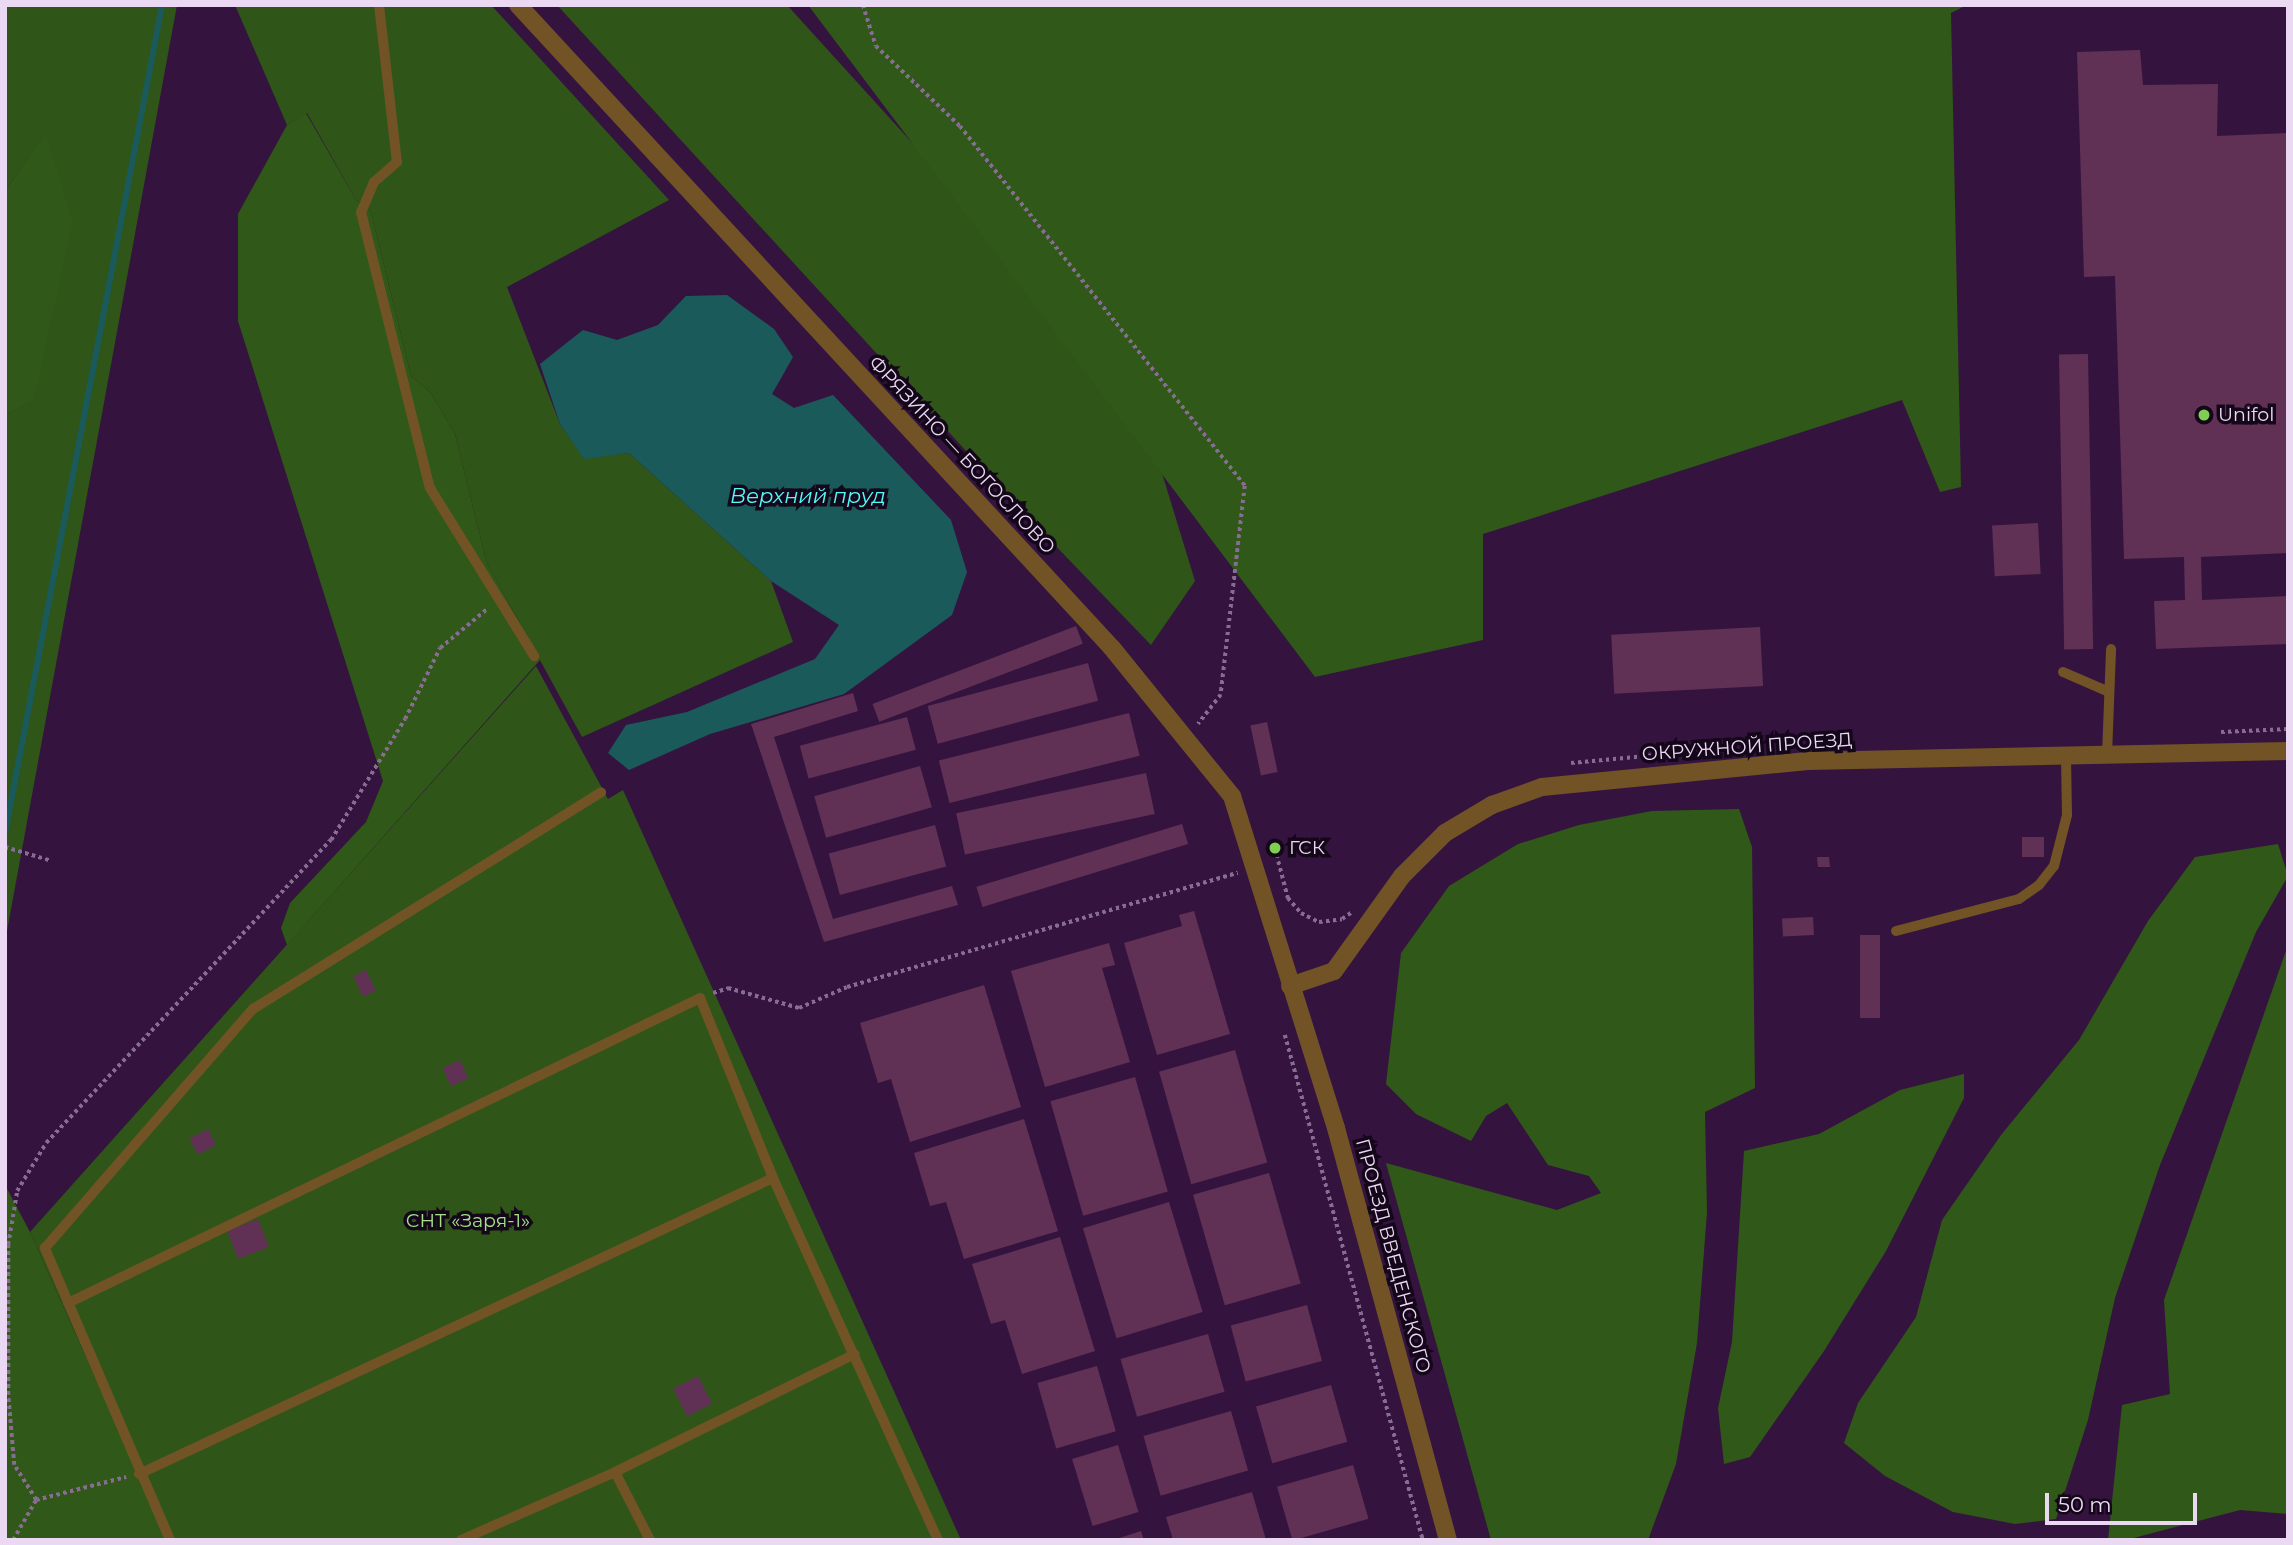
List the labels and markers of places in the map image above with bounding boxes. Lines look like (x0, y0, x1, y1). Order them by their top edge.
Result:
place label: Unifol (2218, 404, 2274, 426)
marker: Unifol (2196, 407, 2212, 423)
place label: ГСК (1289, 837, 1325, 859)
marker: ГСК (1267, 840, 1283, 856)

